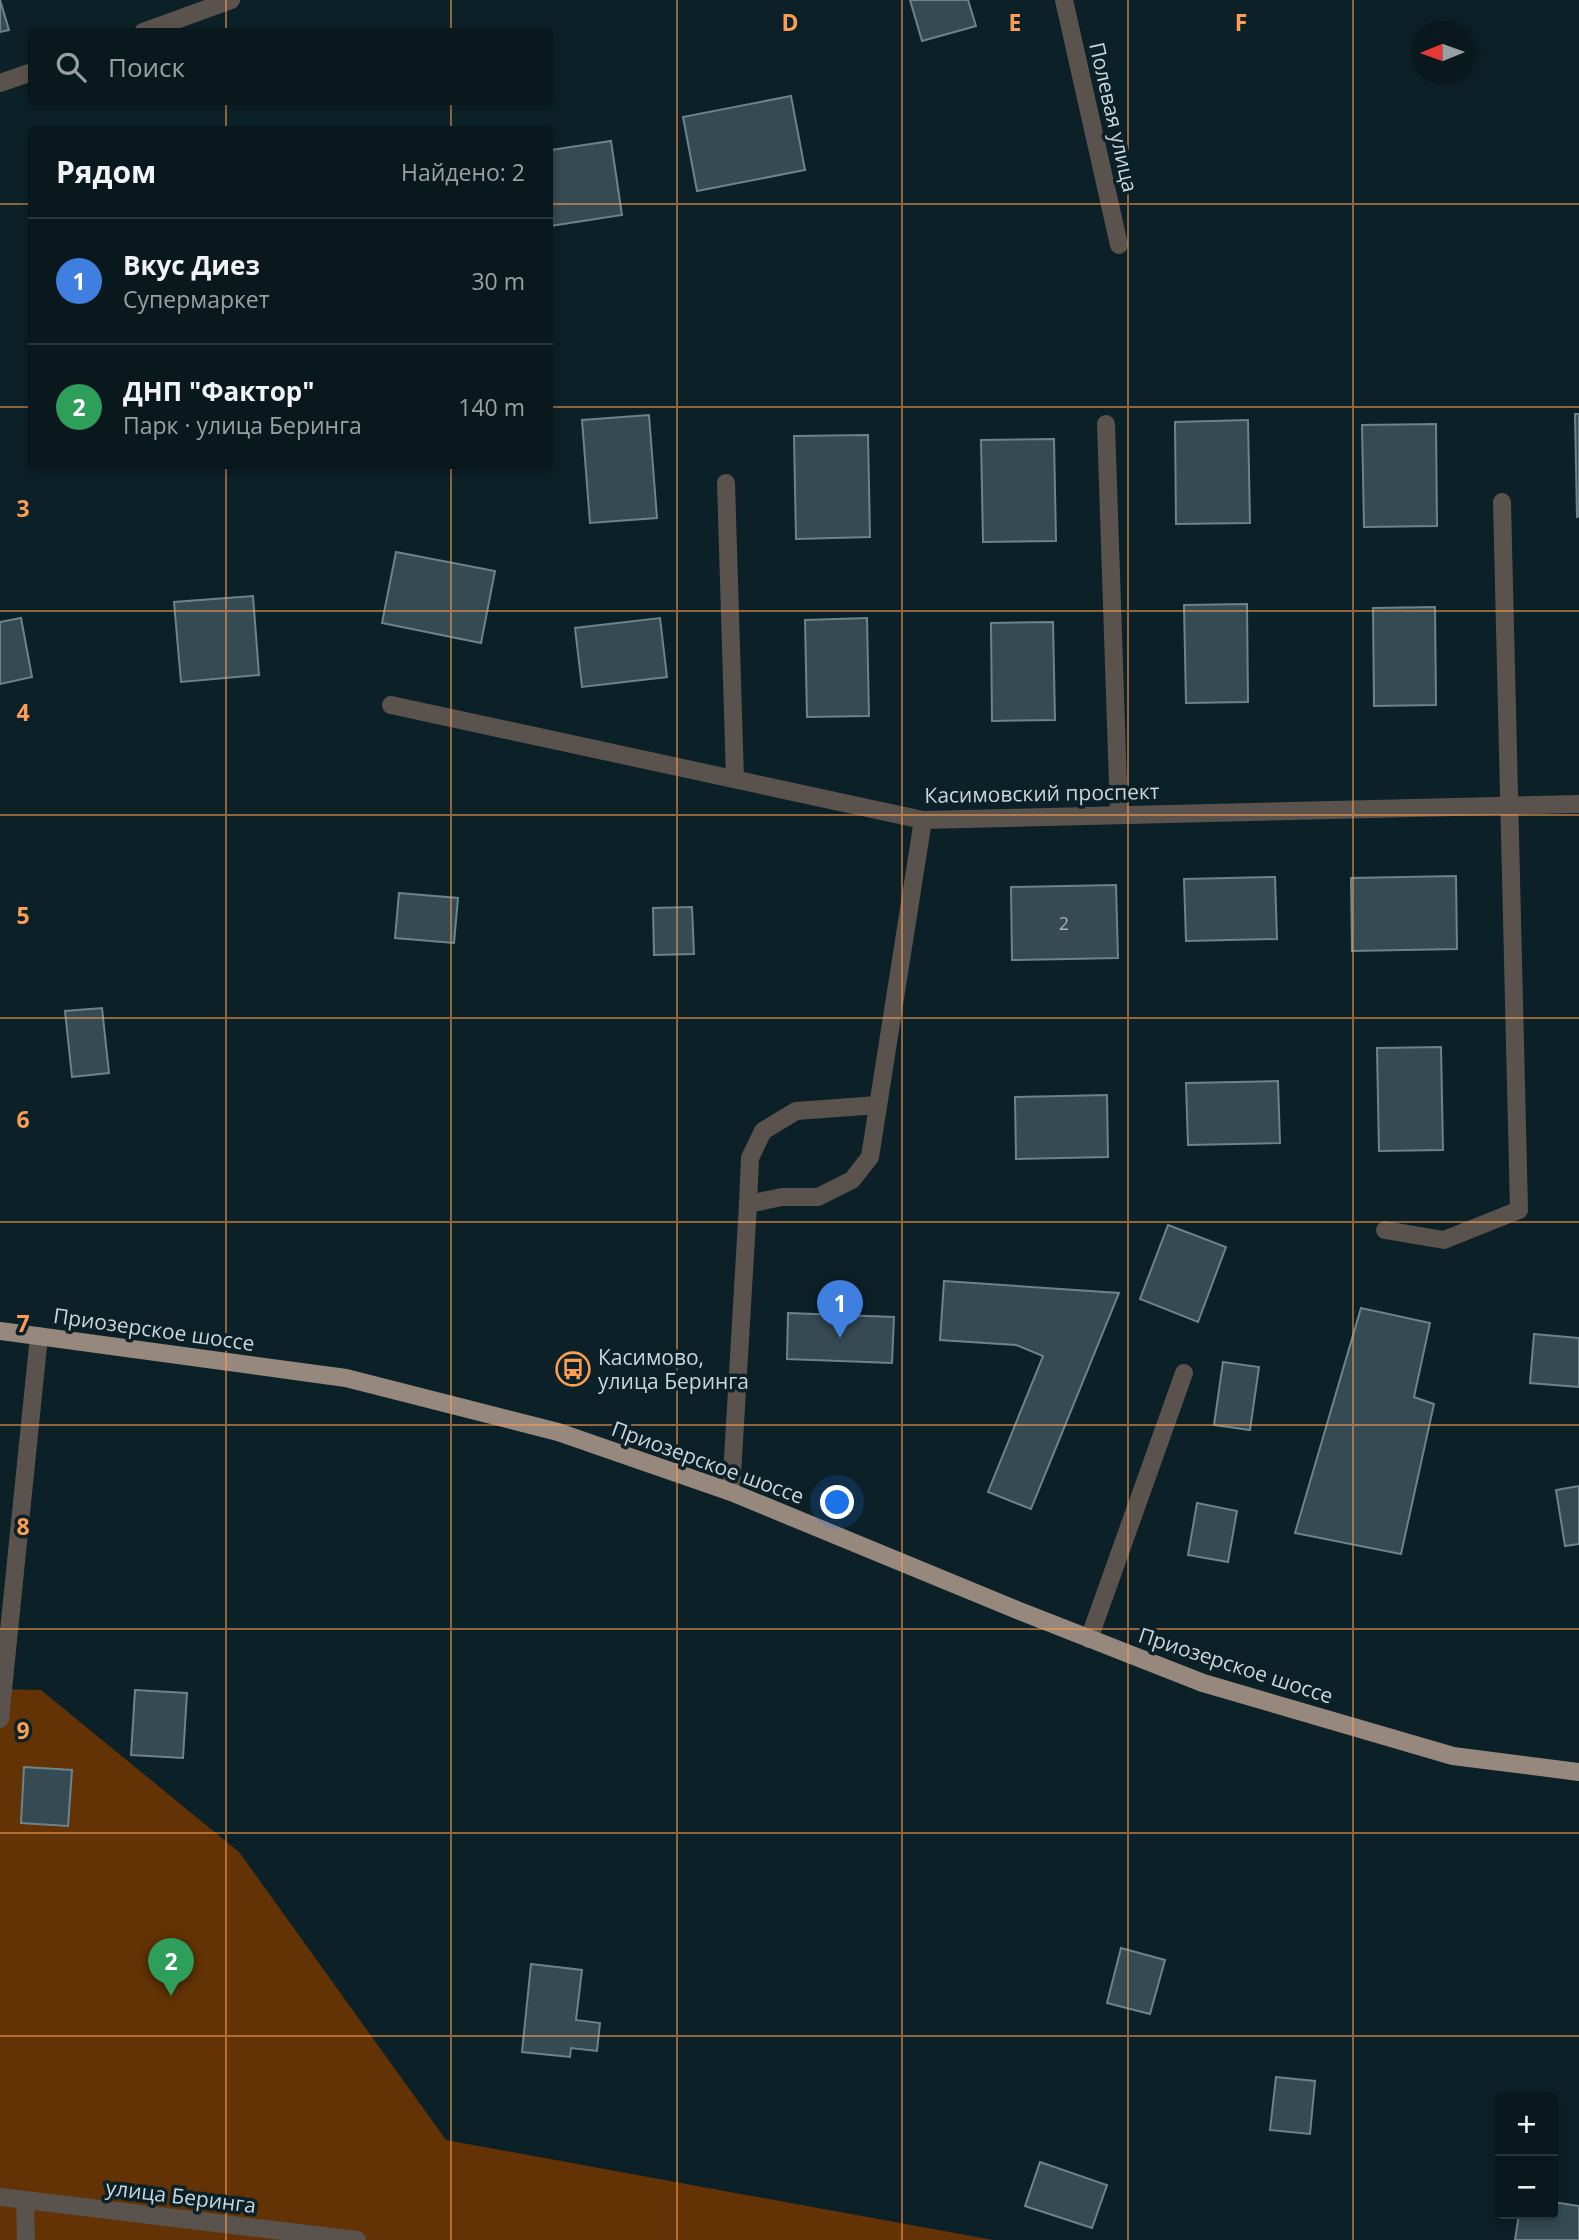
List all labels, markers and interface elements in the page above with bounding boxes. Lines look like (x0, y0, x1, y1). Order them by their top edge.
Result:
text: D (781, 6, 799, 38)
text: E (1009, 6, 1021, 38)
text: F (1235, 6, 1247, 38)
north arrow (1411, 21, 1474, 84)
search box (28, 28, 553, 105)
street label: Полевая улица (1083, 39, 1145, 195)
icon: search (52, 48, 90, 86)
text: Поиск (108, 49, 185, 85)
text: Рядом (56, 151, 156, 192)
text: Найдено: 2 (401, 156, 525, 188)
text: Вкус Диез (123, 247, 260, 283)
text: 1 (72, 265, 86, 297)
text: 30 m (471, 265, 525, 297)
text: Супермаркет (123, 283, 270, 315)
text: ДНП "Фактор" (123, 373, 315, 409)
text: 2 (72, 391, 86, 423)
text: 140 m (458, 391, 525, 423)
text: Парк · улица Беринга (123, 409, 362, 441)
text: 3 (16, 492, 30, 524)
text: 4 (16, 696, 30, 728)
street label: Касимовский проспект (924, 777, 1160, 809)
text: 5 (16, 899, 30, 931)
house number: 2 (1059, 911, 1069, 935)
text: 6 (16, 1103, 30, 1135)
pin: 1 (817, 1280, 863, 1338)
street label: Приозерское шоссе (52, 1301, 256, 1357)
text: 7 (16, 1307, 30, 1339)
place label: Касимово, улица Беринга (598, 1343, 749, 1395)
bus stop icon: Касимово, улица Беринга (554, 1350, 592, 1388)
street label: Приозерское шоссе (608, 1414, 808, 1510)
your location (820, 1485, 854, 1519)
text: 8 (16, 1510, 30, 1542)
street label: Приозерское шоссе (1135, 1620, 1337, 1710)
text: 9 (16, 1714, 30, 1746)
pin: 2 (148, 1938, 194, 1996)
map controls (1495, 2093, 1558, 2219)
button: + (1495, 2093, 1558, 2156)
button: − (1495, 2156, 1558, 2219)
street label: улица Беринга (104, 2173, 258, 2219)

